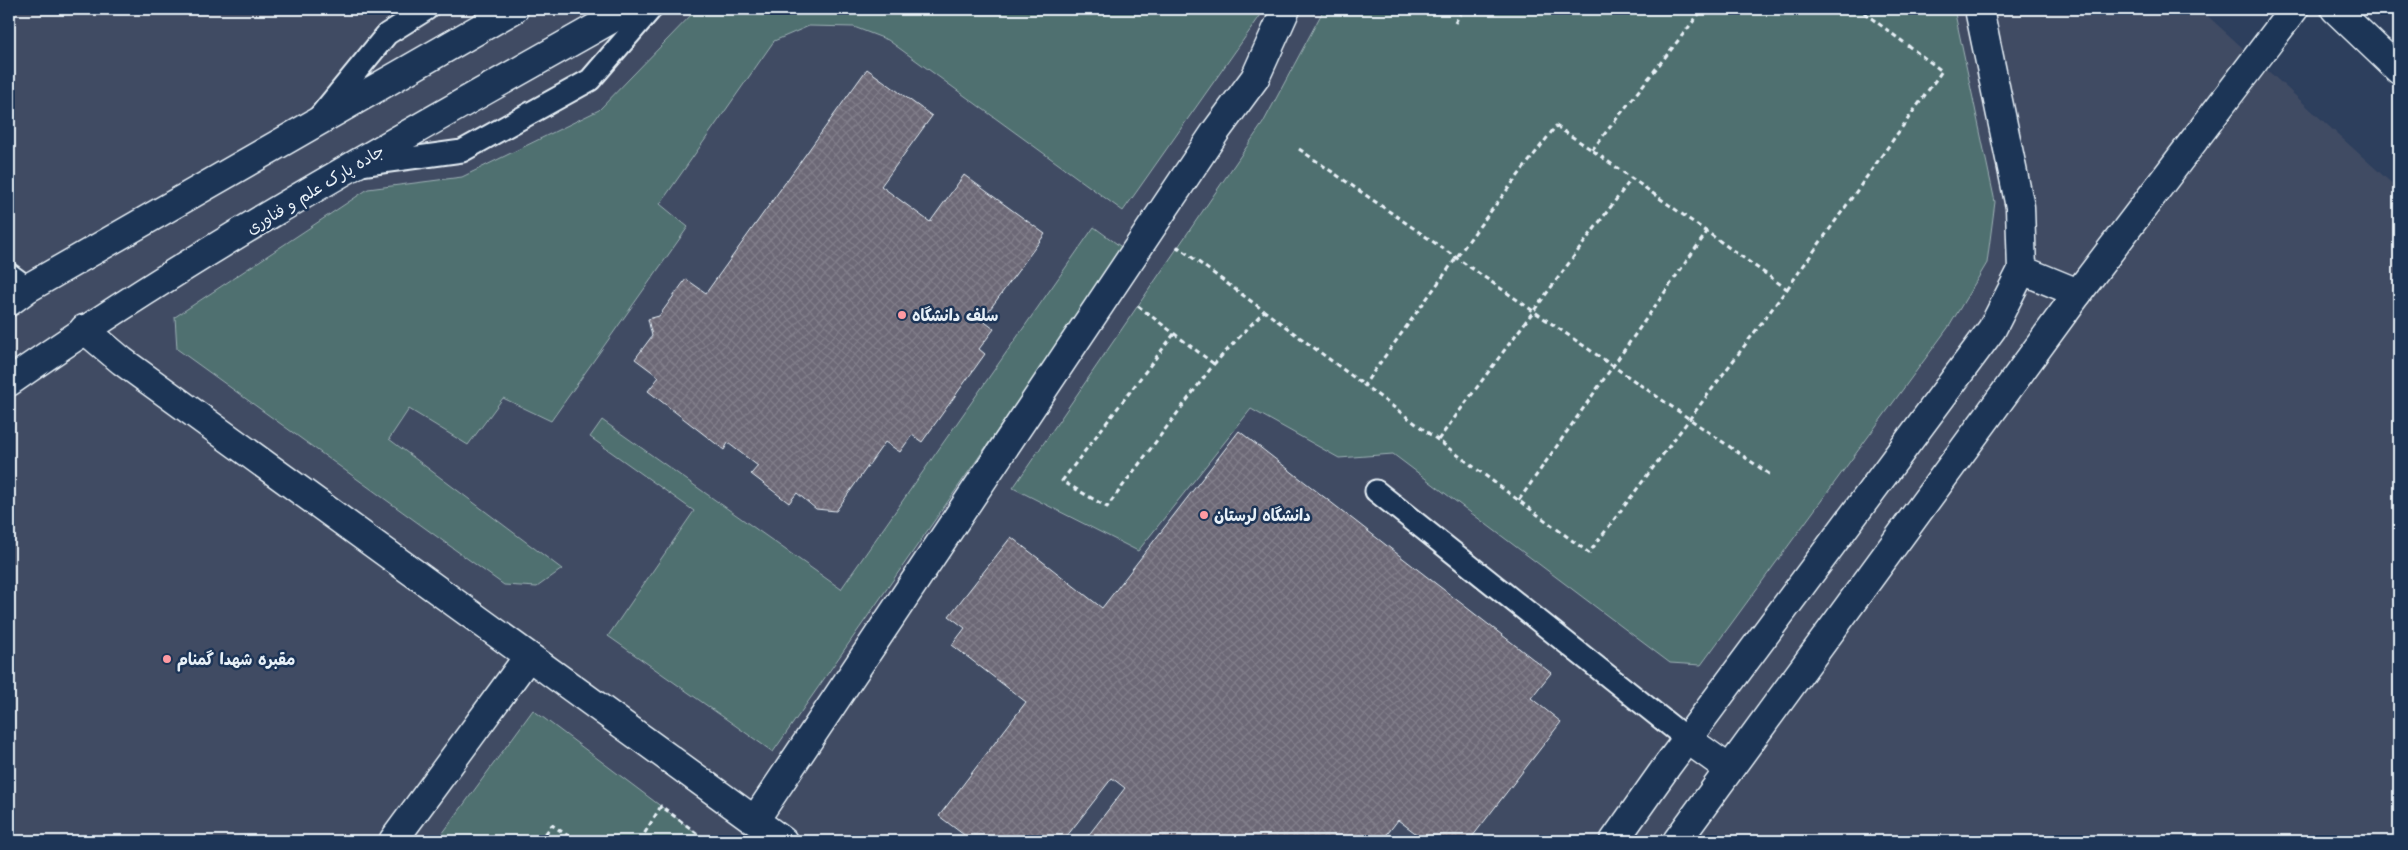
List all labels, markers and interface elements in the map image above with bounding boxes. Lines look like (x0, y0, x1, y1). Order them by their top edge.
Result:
street label: جاده پارک علم و فناوری (242, 139, 389, 241)
place label: سلف دانشگاه (912, 304, 998, 325)
marker: سلف دانشگاه (896, 309, 908, 321)
place label: دانشگاه لرستان (1214, 504, 1311, 525)
marker: دانشگاه لرستان (1198, 509, 1210, 521)
place label: مقبره شهدا گمنام (177, 648, 295, 672)
marker: مقبره شهدا گمنام (161, 653, 173, 665)

